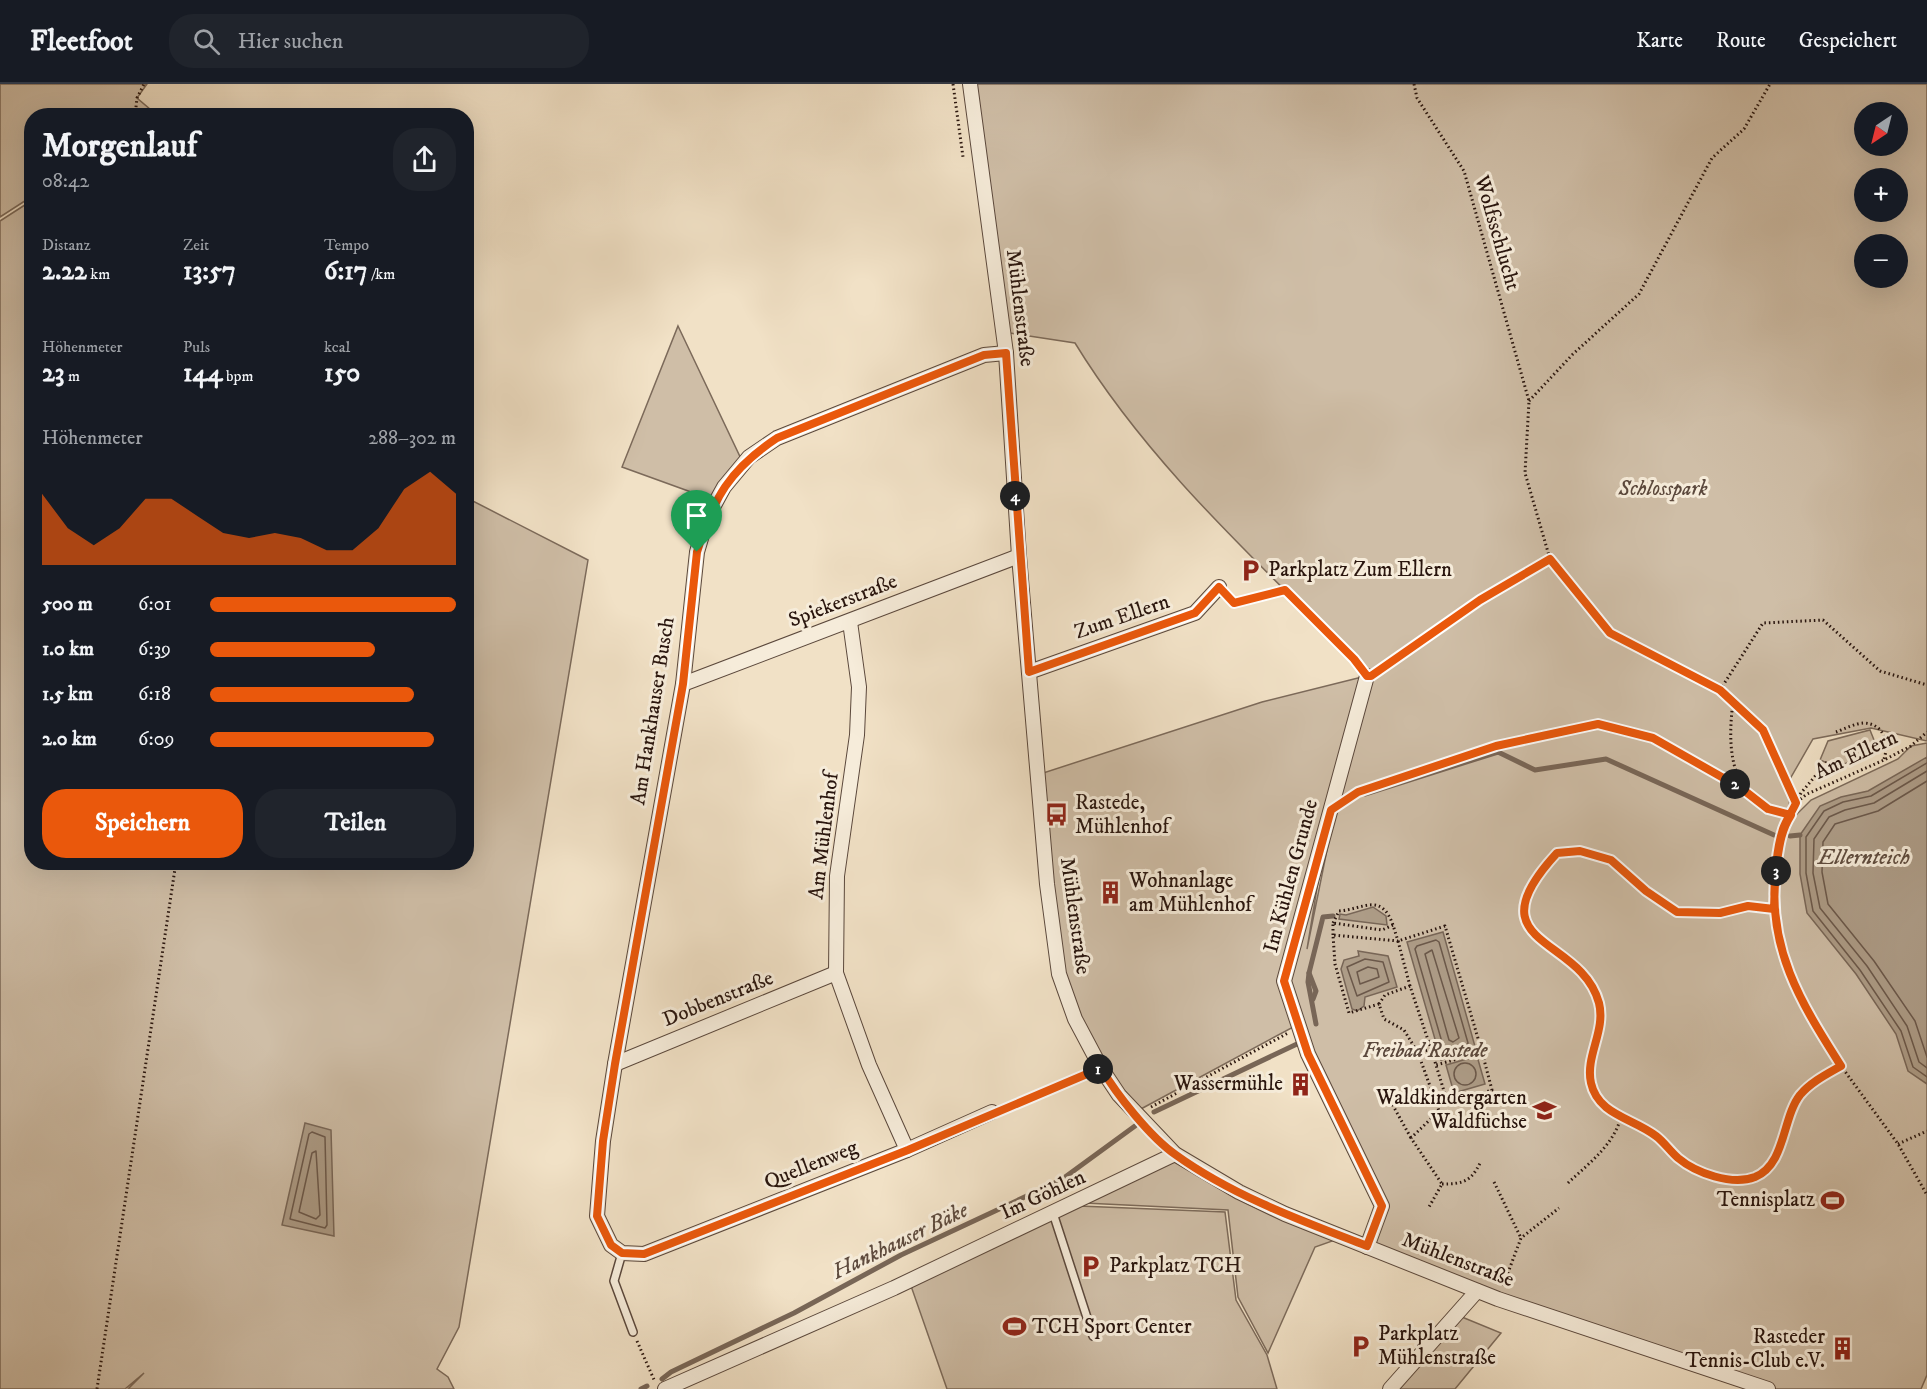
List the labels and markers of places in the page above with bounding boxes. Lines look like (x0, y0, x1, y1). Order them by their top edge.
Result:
pin: 4 (1000, 481, 1030, 511)
pin (671, 490, 722, 552)
parking icon: Parkplatz Zum Ellern (1237, 557, 1263, 583)
place label: Parkplatz Zum Ellern (1268, 557, 1452, 583)
pin: 2 (1720, 769, 1750, 799)
place label: Rastede, Mühlenhof (1075, 790, 1172, 840)
bus stop icon: Rastede, Mühlenhof (1044, 802, 1070, 828)
pin: 3 (1761, 856, 1791, 886)
place label: Wohnanlage am Mühlenhof (1128, 868, 1255, 918)
building icon: Wohnanlage am Mühlenhof (1098, 880, 1124, 906)
pin: 1 (1083, 1054, 1113, 1084)
place label: Wassermühle (1173, 1071, 1283, 1097)
building icon: Wassermühle (1288, 1071, 1314, 1097)
place label: Waldkindergarten Waldfüchse (1375, 1085, 1527, 1135)
school or university icon: Waldkindergarten Waldfüchse (1532, 1097, 1558, 1123)
place label: Tennisplatz (1717, 1187, 1815, 1213)
sports icon: Tennisplatz (1820, 1187, 1846, 1213)
parking icon: Parkplatz TCH (1078, 1253, 1104, 1279)
place label: Parkplatz TCH (1109, 1253, 1242, 1279)
sports icon: TCH Sport Center (1001, 1314, 1027, 1340)
place label: TCH Sport Center (1032, 1314, 1192, 1340)
place label: Parkplatz Mühlenstraße (1378, 1321, 1496, 1371)
place label: Rasteder Tennis-Club e.V. (1685, 1324, 1825, 1374)
parking icon: Parkplatz Mühlenstraße (1347, 1333, 1373, 1359)
building icon: Rasteder Tennis-Club e.V. (1830, 1336, 1856, 1362)

